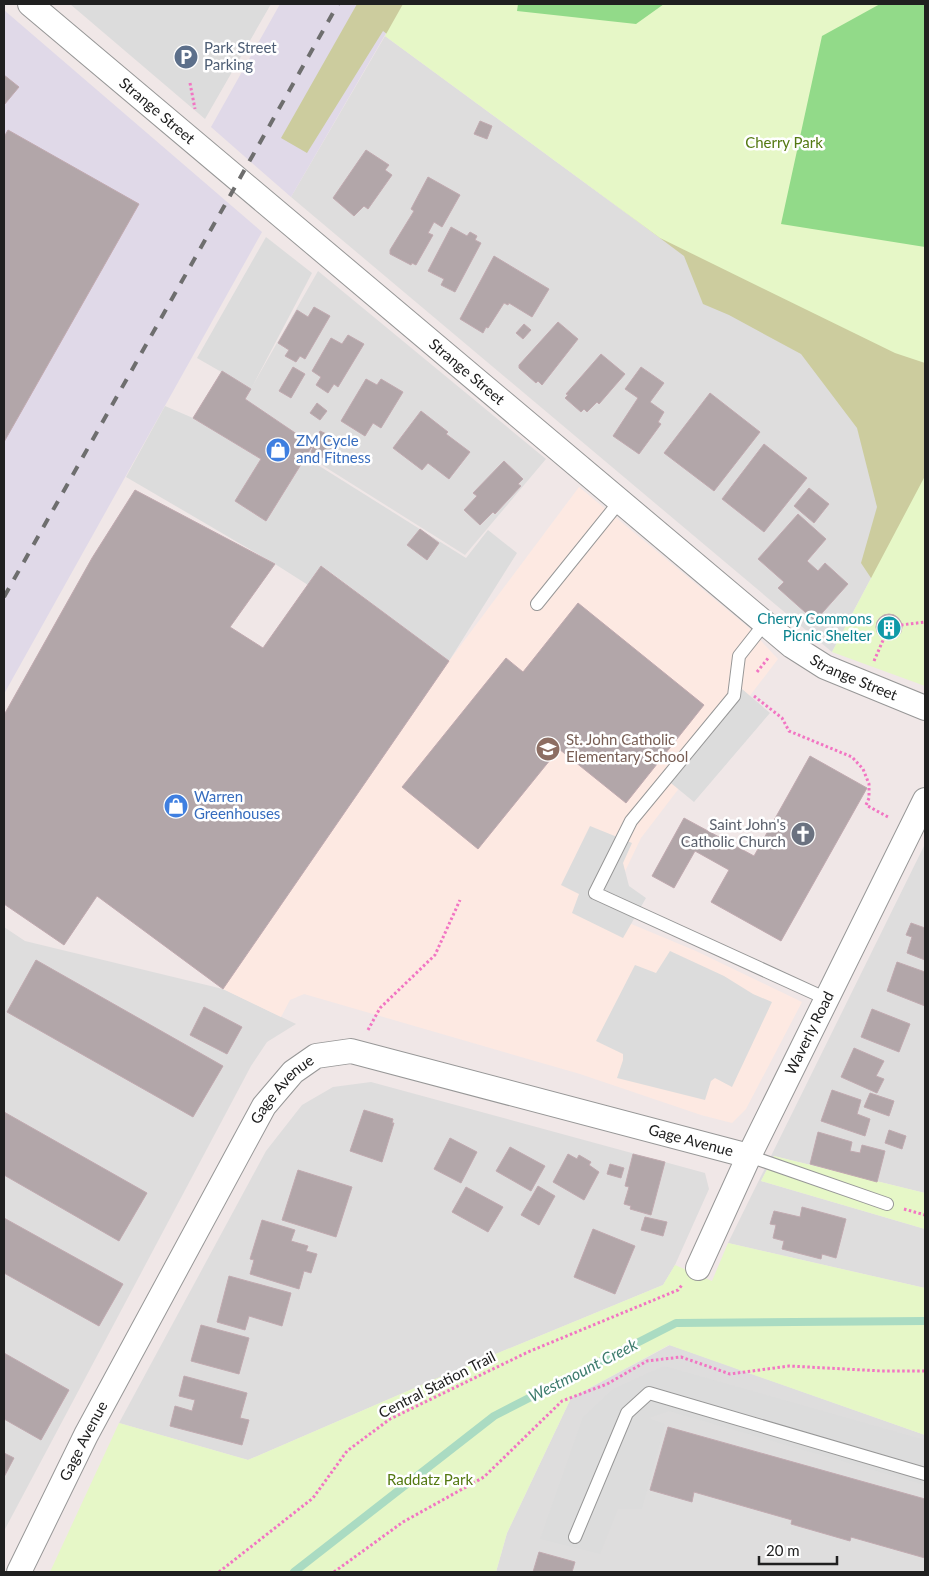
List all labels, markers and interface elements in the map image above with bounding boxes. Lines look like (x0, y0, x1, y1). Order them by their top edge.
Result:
place label: Park Street Parking (204, 38, 277, 73)
parking icon: Park Street Parking (173, 44, 199, 70)
street label: Strange Street (116, 73, 200, 148)
park label: Cherry Park (745, 133, 823, 151)
street label: Strange Street (426, 334, 509, 409)
place label: ZM Cycle and Fitness (296, 431, 371, 466)
shop icon: ZM Cycle and Fitness (265, 437, 291, 463)
place label: Cherry Commons Picnic Shelter (757, 609, 873, 644)
building icon: Cherry Commons Picnic Shelter (876, 615, 902, 641)
street label: Strange Street (807, 650, 901, 704)
place label: St. John Catholic Elementary School (566, 730, 688, 765)
school or university icon: St. John Catholic Elementary School (535, 736, 561, 762)
place label: Warren Greenhouses (194, 787, 280, 822)
shop icon: Warren Greenhouses (163, 793, 189, 819)
place label: Saint John's Catholic Church (681, 815, 786, 850)
church icon: Saint John's Catholic Church (790, 821, 816, 847)
street label: Waverly Road (781, 988, 837, 1078)
street label: Gage Avenue (246, 1050, 317, 1127)
street label: Gage Avenue (647, 1120, 735, 1159)
water label: Westmount Creek (525, 1334, 641, 1405)
street label: Central Station Trail (375, 1347, 498, 1421)
street label: Gage Avenue (55, 1398, 111, 1483)
park label: Raddatz Park (387, 1470, 473, 1488)
scale bar (759, 1534, 836, 1566)
text: 20 m (766, 1541, 800, 1559)

